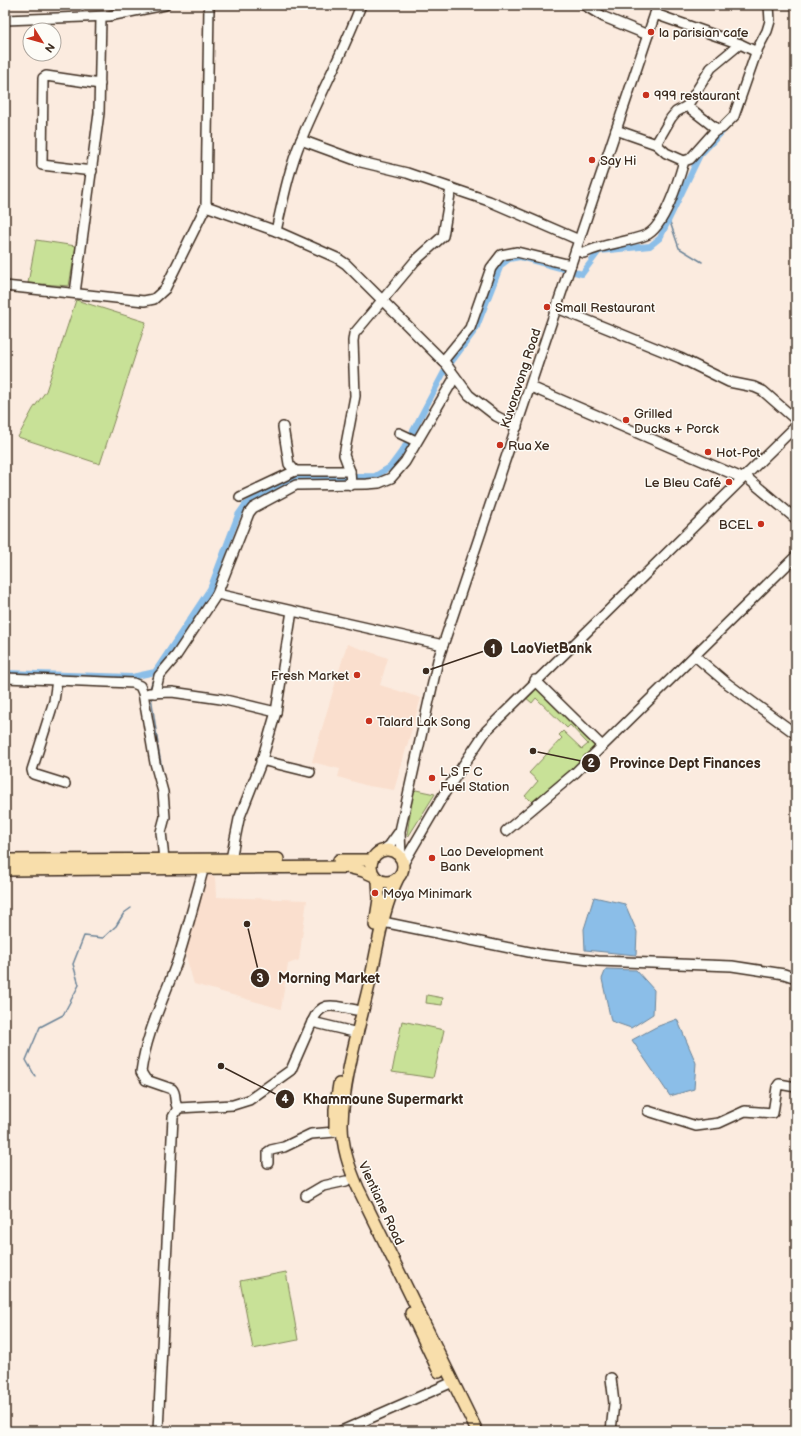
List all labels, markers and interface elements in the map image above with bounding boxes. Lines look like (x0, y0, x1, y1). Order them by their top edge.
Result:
north arrow (22, 22, 62, 62)
place label: la parisian cafe (659, 25, 749, 41)
marker: la parisian cafe (646, 27, 656, 37)
text: N (42, 41, 57, 55)
place label: 999 restaurant (654, 88, 740, 104)
marker: 999 restaurant (641, 90, 651, 100)
place label: Say Hi (600, 153, 636, 169)
marker: Say Hi (587, 155, 597, 165)
place label: Small Restaurant (555, 300, 655, 316)
marker: Small Restaurant (542, 302, 552, 312)
street label: Kuvoravong Road (497, 326, 545, 430)
place label: Grilled Ducks + Porck (634, 406, 719, 437)
marker: Grilled Ducks + Porck (621, 415, 631, 425)
place label: Rua Xe (508, 438, 550, 454)
marker: Rua Xe (495, 440, 505, 450)
place label: Hot-Pot (716, 445, 760, 461)
marker: Hot-Pot (703, 447, 713, 457)
place label: Le Bleu Café (645, 475, 721, 491)
marker: Le Bleu Café (724, 477, 734, 487)
place label: BCEL (719, 517, 754, 533)
marker: BCEL (756, 519, 766, 529)
callout: LaoVietBank (483, 635, 600, 661)
text: LaoVietBank (510, 640, 592, 657)
text: 1 (490, 642, 496, 657)
place label: Fresh Market (271, 668, 349, 684)
marker: Fresh Market (352, 670, 362, 680)
place label: Talard Lak Song (377, 714, 471, 730)
marker: Talard Lak Song (364, 716, 374, 726)
callout: Province Dept Finances (581, 750, 768, 776)
text: Province Dept Finances (609, 755, 761, 772)
text: 2 (587, 756, 595, 771)
place label: L S F C Fuel Station (440, 764, 509, 795)
marker: L S F C Fuel Station (427, 773, 437, 783)
place label: Lao Development Bank (440, 844, 544, 875)
marker: Lao Development Bank (427, 853, 437, 863)
place label: Moya Minimark (383, 886, 472, 902)
marker: Moya Minimark (370, 888, 380, 898)
callout: Morning Market (250, 965, 388, 991)
text: Morning Market (278, 970, 380, 987)
text: 3 (256, 971, 264, 986)
callout: Khammoune Supermarkt (275, 1086, 471, 1112)
text: Khammoune Supermarkt (303, 1091, 464, 1108)
text: 4 (281, 1092, 289, 1107)
street label: Vientiane Road (355, 1159, 407, 1248)

